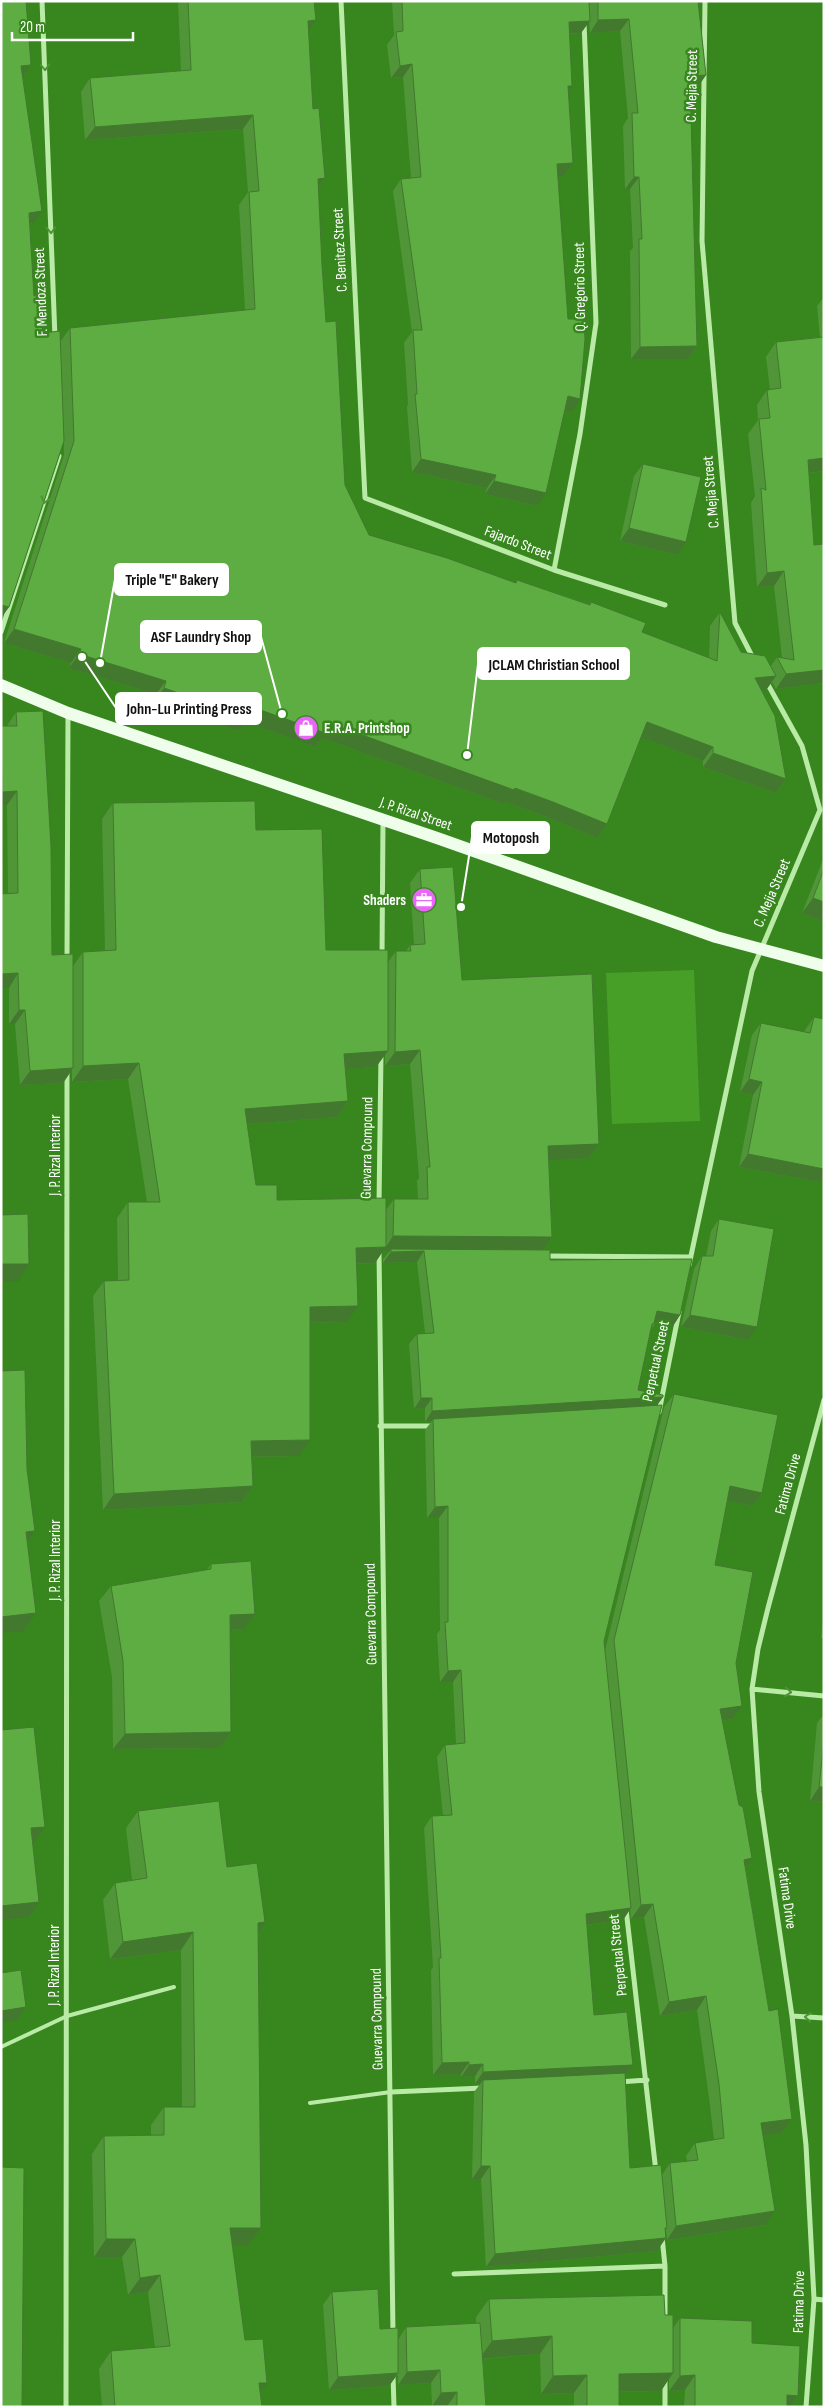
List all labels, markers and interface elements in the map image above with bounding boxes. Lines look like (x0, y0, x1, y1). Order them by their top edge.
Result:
scale bar (12, 10, 134, 42)
text: 20 m (20, 18, 45, 37)
street label: C. Mejia Street (682, 49, 702, 122)
one-way arrow (39, 64, 50, 72)
street label: C. Benitez Street (328, 207, 352, 293)
one-way arrow (46, 226, 56, 234)
street label: Q. Gregorio Street (570, 242, 590, 332)
street label: F. Mendoza Street (30, 247, 52, 337)
street label: C. Mejia Street (698, 455, 724, 529)
one-way arrow (41, 496, 51, 504)
street label: Fajardo Street (482, 522, 555, 565)
callout: Triple "E" Bakery (115, 564, 228, 595)
text: Triple "E" Bakery (125, 571, 219, 590)
callout: ASF Laundry Shop (141, 621, 261, 652)
text: ASF Laundry Shop (150, 628, 251, 647)
callout: JCLAM Christian School (478, 648, 629, 679)
text: JCLAM Christian School (487, 656, 620, 675)
callout: John-Lu Printing Press (116, 693, 261, 724)
text: John-Lu Printing Press (125, 700, 252, 719)
shop icon: E.R.A. Printshop (293, 715, 319, 741)
place label: E.R.A. Printshop (324, 719, 410, 738)
street label: J. P. Rizal Street (376, 792, 455, 835)
callout: Motoposh (472, 822, 549, 853)
text: Motoposh (483, 829, 539, 848)
street label: C. Mejia Street (749, 855, 795, 930)
office icon: Shaders (411, 887, 437, 913)
place label: Shaders (363, 891, 406, 910)
street label: Guevarra Compound (357, 1097, 377, 1199)
street label: J. P. Rizal Interior (46, 1114, 65, 1197)
street label: Perpetual Street (638, 1318, 674, 1403)
street label: Fatima Drive (771, 1451, 805, 1517)
street label: J. P. Rizal Interior (46, 1519, 65, 1602)
street label: Guevarra Compound (361, 1563, 381, 1665)
one-way arrow (784, 1687, 792, 1698)
street label: Fatima Drive (773, 1866, 801, 1930)
street label: Perpetual Street (604, 1913, 632, 1997)
street label: J. P. Rizal Interior (45, 1924, 64, 2007)
street label: Guevarra Compound (367, 1968, 387, 2070)
one-way arrow (803, 2012, 811, 2023)
street label: Fatima Drive (789, 2271, 809, 2333)

